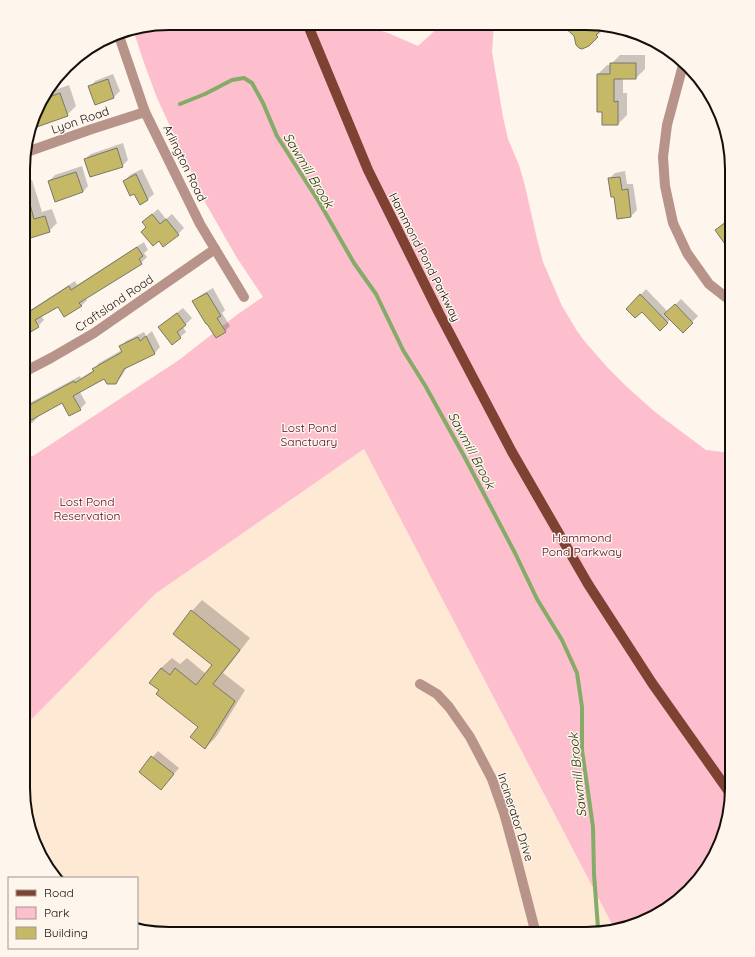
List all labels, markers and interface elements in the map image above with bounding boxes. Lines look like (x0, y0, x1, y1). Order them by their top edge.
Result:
street label: Lyon Road (49, 103, 111, 137)
street label: Arlington Road (160, 122, 210, 204)
water label: Sawmill Brook (280, 129, 338, 211)
street label: Hammond Pond Parkway (386, 190, 464, 324)
street label: Craftsland Road (72, 271, 156, 335)
water label: Sawmill Brook (445, 409, 499, 492)
park label: Lost Pond Sanctuary (281, 420, 337, 449)
park label: Lost Pond Reservation (54, 494, 120, 523)
park label: Hammond Pond Parkway (542, 530, 622, 559)
water label: Sawmill Brook (564, 731, 589, 818)
street label: Incinerator Drive (495, 771, 537, 863)
legend (8, 877, 138, 949)
text: Road (44, 885, 74, 900)
text: Park (44, 905, 69, 920)
text: Building (44, 925, 88, 940)

